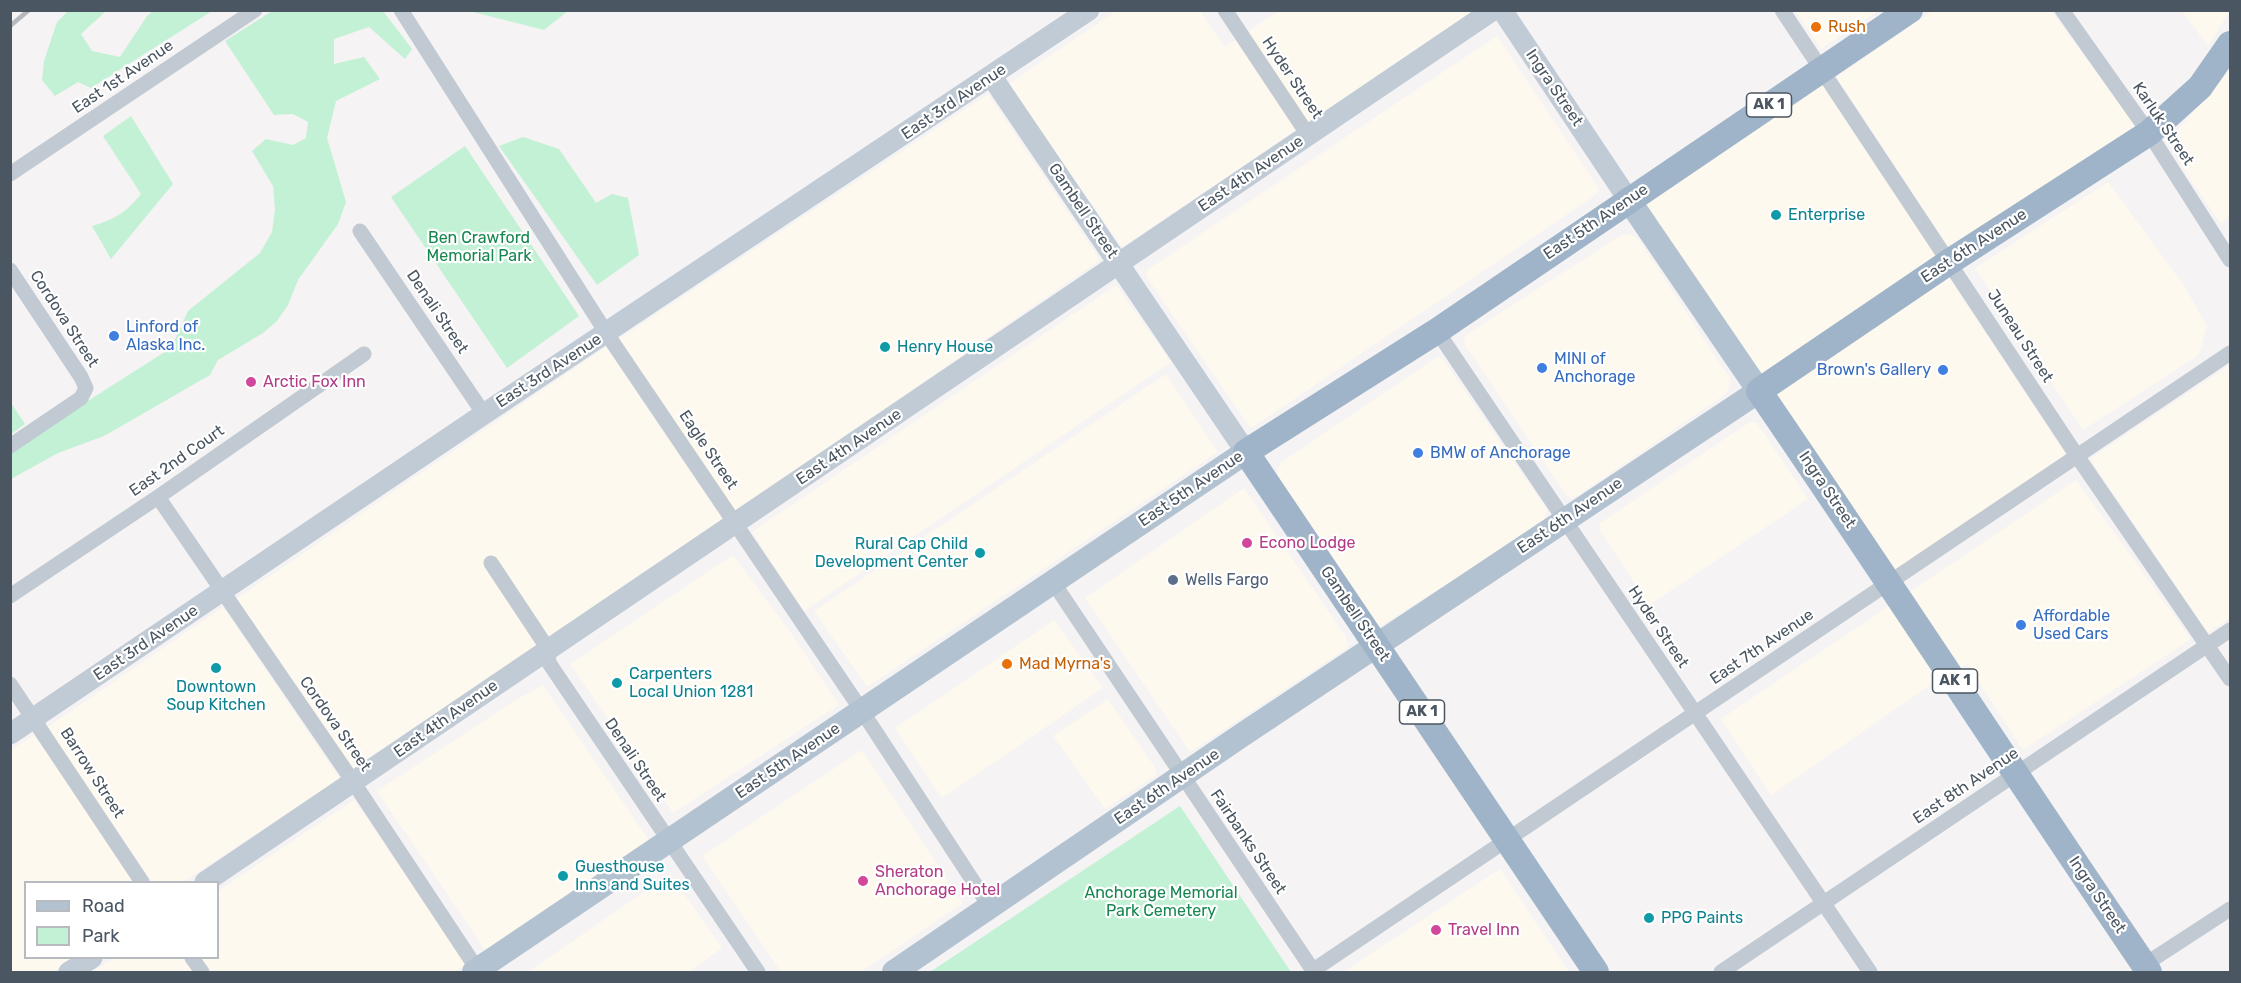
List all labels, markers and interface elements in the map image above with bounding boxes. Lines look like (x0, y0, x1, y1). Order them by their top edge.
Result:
place label: Rush (1828, 17, 1866, 37)
marker: Rush (1809, 20, 1823, 34)
street label: Hyder Street (1258, 33, 1326, 123)
street label: East 1st Avenue (69, 36, 177, 118)
street label: Ingra Street (1521, 46, 1587, 130)
street label: East 3rd Avenue (898, 60, 1010, 144)
street label: Karluk Street (2128, 79, 2198, 169)
road number: AK 1 (1746, 93, 1792, 117)
street label: East 4th Avenue (1195, 132, 1307, 216)
street label: Gambell Street (1044, 160, 1122, 262)
street label: East 5th Avenue (1540, 180, 1652, 264)
place label: Enterprise (1788, 205, 1865, 225)
street label: East 6th Avenue (1917, 205, 2031, 287)
marker: Enterprise (1769, 208, 1783, 222)
park label: Ben Crawford Memorial Park (427, 228, 531, 266)
street label: Cordova Street (26, 267, 102, 371)
street label: Denali Street (402, 267, 472, 357)
street label: Juneau Street (1983, 286, 2057, 386)
place label: Linford of Alaska Inc. (126, 317, 205, 355)
marker: Linford of Alaska Inc. (107, 329, 121, 343)
street label: East 3rd Avenue (493, 330, 605, 412)
place label: Henry House (897, 337, 993, 357)
marker: Henry House (878, 340, 892, 354)
place label: MINI of Anchorage (1554, 349, 1635, 387)
place label: Brown's Gallery (1817, 360, 1931, 380)
marker: MINI of Anchorage (1535, 361, 1549, 375)
marker: Brown's Gallery (1936, 363, 1950, 377)
place label: Arctic Fox Inn (263, 372, 366, 392)
marker: Arctic Fox Inn (244, 375, 258, 389)
street label: East 4th Avenue (793, 405, 905, 489)
street label: Eagle Street (675, 407, 741, 493)
street label: East 2nd Court (126, 421, 228, 501)
place label: BMW of Anchorage (1430, 443, 1571, 463)
marker: BMW of Anchorage (1411, 446, 1425, 460)
street label: East 5th Avenue (1135, 447, 1247, 531)
street label: Ingra Street (1794, 448, 1860, 532)
street label: East 6th Avenue (1514, 474, 1626, 558)
place label: Econo Lodge (1259, 533, 1355, 553)
place label: Rural Cap Child Development Center (815, 534, 968, 572)
marker: Econo Lodge (1240, 536, 1254, 550)
marker: Rural Cap Child Development Center (973, 546, 987, 560)
street label: Gambell Street (1316, 563, 1394, 665)
place label: Wells Fargo (1185, 570, 1269, 590)
marker: Wells Fargo (1166, 573, 1180, 587)
street label: Hyder Street (1624, 582, 1692, 672)
street label: East 3rd Avenue (90, 601, 202, 685)
street label: East 7th Avenue (1706, 605, 1818, 689)
place label: Affordable Used Cars (2033, 606, 2110, 644)
marker: Affordable Used Cars (2014, 618, 2028, 632)
place label: Mad Myrna's (1019, 654, 1111, 674)
marker: Mad Myrna's (1000, 657, 1014, 671)
marker: Downtown Soup Kitchen (209, 661, 223, 675)
place label: Carpenters Local Union 1281 (629, 664, 753, 702)
road number: AK 1 (1932, 669, 1978, 693)
street label: Cordova Street (295, 673, 375, 775)
street label: East 4th Avenue (390, 676, 502, 762)
marker: Carpenters Local Union 1281 (610, 676, 624, 690)
place label: Downtown Soup Kitchen (166, 677, 266, 715)
road number: AK 1 (1400, 700, 1444, 724)
street label: Denali Street (600, 715, 670, 805)
street label: East 5th Avenue (732, 719, 844, 803)
street label: Barrow Street (56, 724, 128, 822)
street label: East 8th Avenue (1910, 744, 2022, 828)
street label: East 6th Avenue (1111, 745, 1223, 829)
street label: Fairbanks Street (1206, 786, 1290, 898)
street label: Ingra Street (2064, 853, 2130, 937)
place label: Guesthouse Inns and Suites (575, 857, 690, 895)
place label: Sheraton Anchorage Hotel (875, 862, 1000, 900)
marker: Guesthouse Inns and Suites (556, 869, 570, 883)
marker: Sheraton Anchorage Hotel (856, 874, 870, 888)
legend (24, 881, 219, 959)
park label: Anchorage Memorial Park Cemetery (1084, 883, 1238, 921)
text: Road (82, 895, 125, 917)
place label: PPG Paints (1661, 908, 1743, 928)
marker: PPG Paints (1642, 911, 1656, 925)
place label: Travel Inn (1448, 920, 1520, 940)
marker: Travel Inn (1429, 923, 1443, 937)
text: Park (82, 925, 119, 947)

